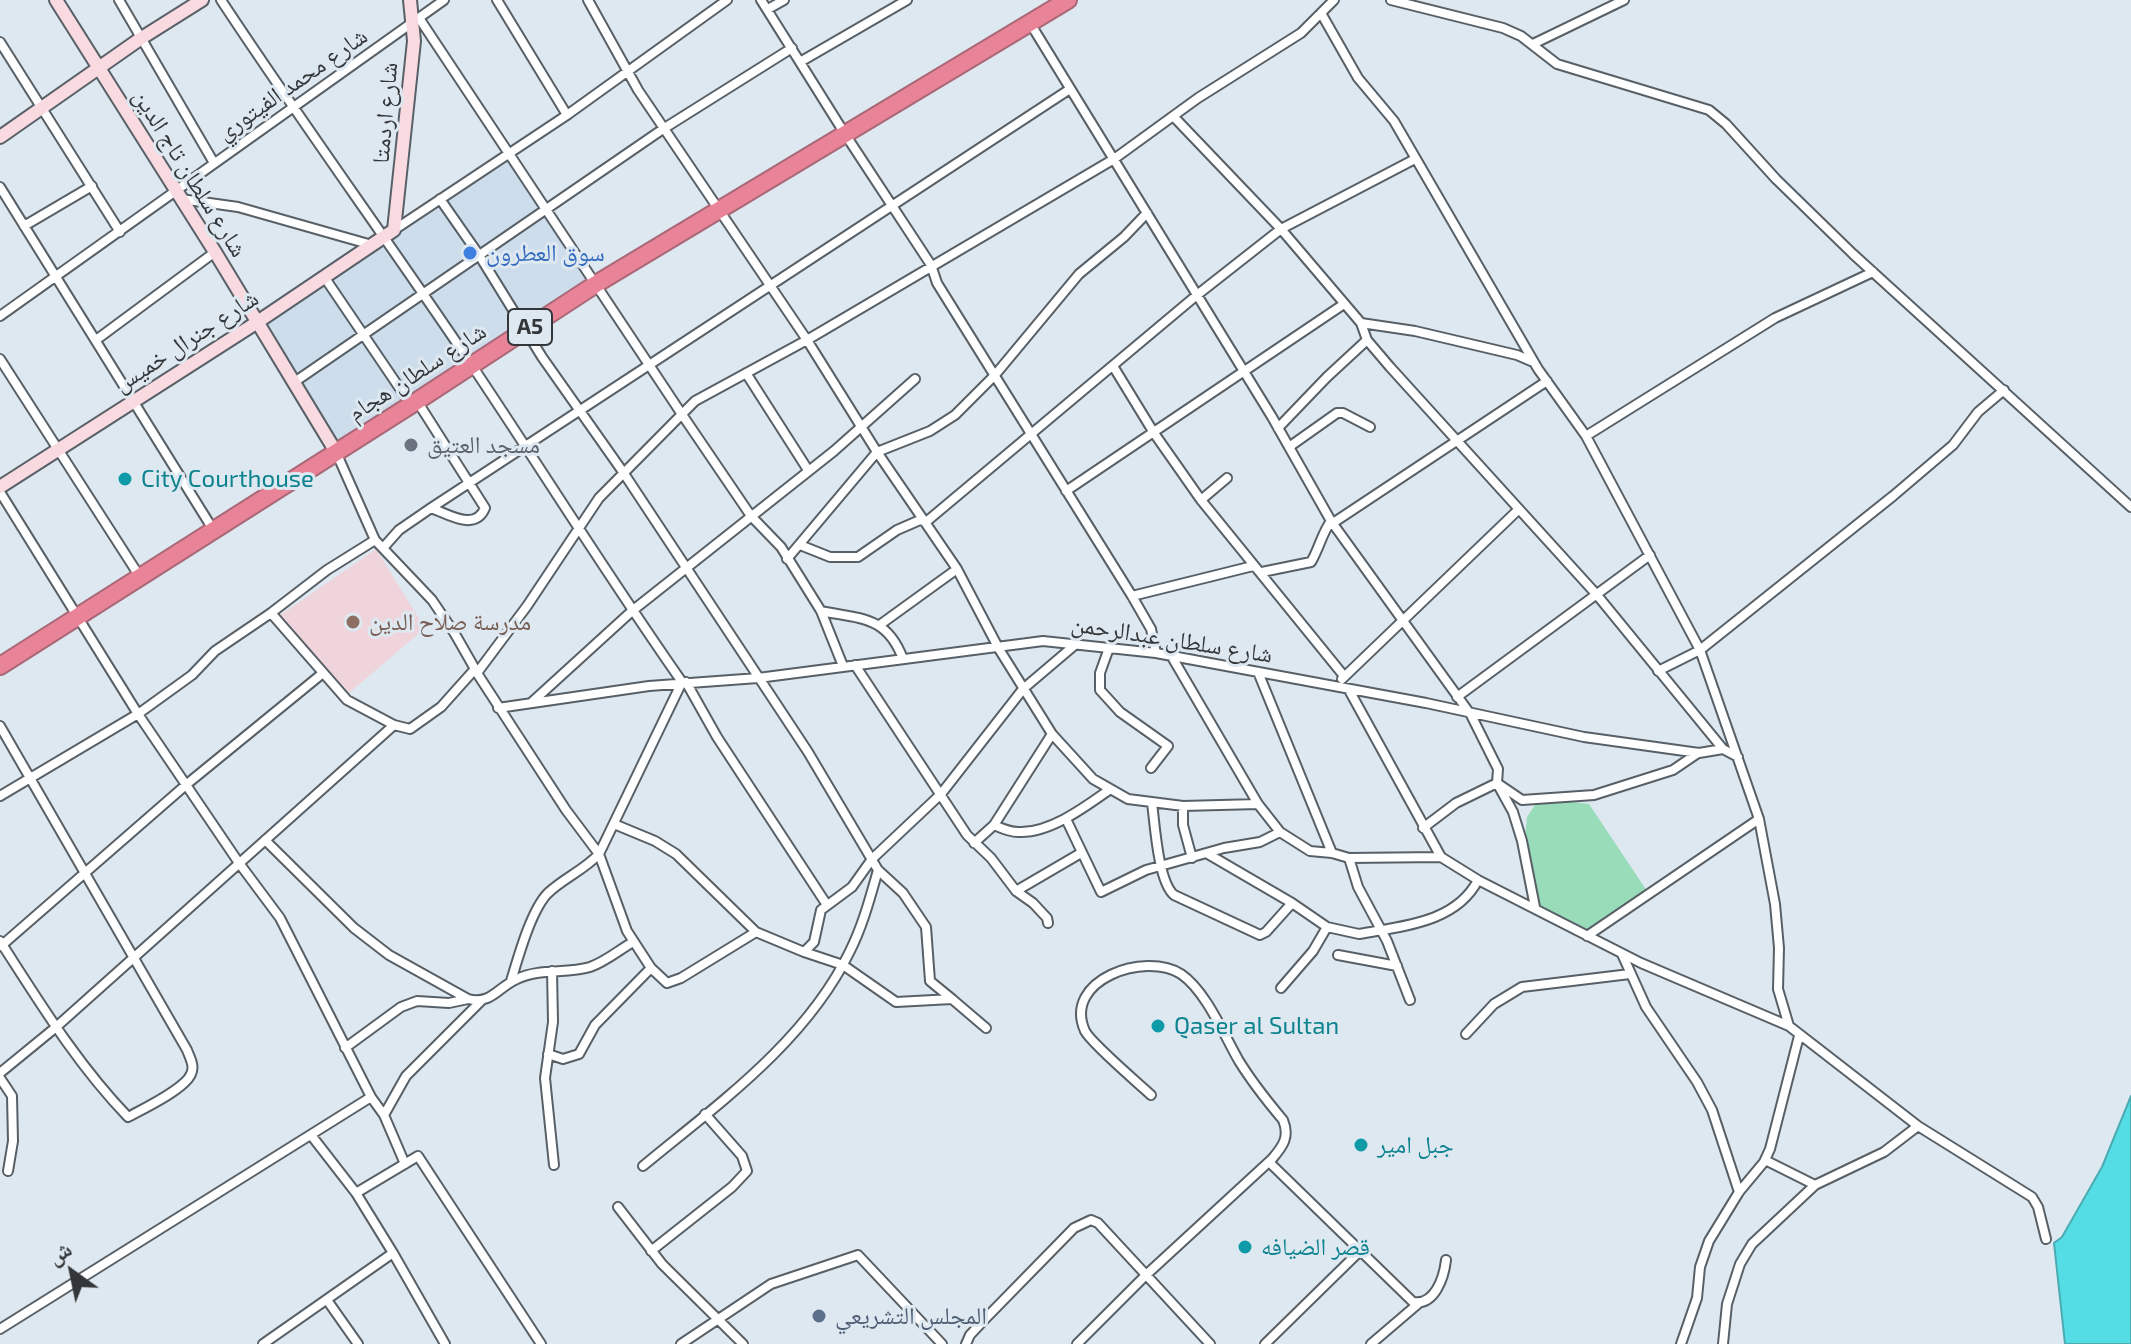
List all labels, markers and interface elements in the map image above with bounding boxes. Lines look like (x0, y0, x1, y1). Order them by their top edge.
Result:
street label: شارع محمد الفيتوري (211, 21, 373, 147)
street label: شارع اردمتا (366, 61, 404, 165)
street label: شارع سلطان تاج الدين (127, 84, 253, 262)
place label: سوق العطرون (486, 239, 605, 267)
marker: سوق العطرون (461, 244, 479, 262)
street label: شارع جنرال خميس (108, 284, 264, 398)
road number: A5 (508, 309, 552, 345)
street label: شارع سلطان هجام (342, 317, 492, 427)
place label: مسجد العتيق (427, 431, 540, 459)
marker: مسجد العتيق (402, 436, 420, 454)
place label: City Courthouse (141, 465, 314, 493)
marker: City Courthouse (116, 470, 134, 488)
place label: مدرسة صلاح الدين (369, 608, 531, 636)
street label: شارع سلطان عبدالرحمن (1069, 609, 1275, 669)
marker: مدرسة صلاح الدين (344, 613, 362, 631)
place label: Qaser al Sultan (1174, 1012, 1339, 1040)
marker: Qaser al Sultan (1149, 1017, 1167, 1035)
place label: جبل امير (1377, 1131, 1454, 1159)
marker: جبل امير (1352, 1136, 1370, 1154)
north arrow (32, 1232, 112, 1312)
place label: قصر الضيافه (1261, 1233, 1370, 1261)
text: ش (42, 1235, 76, 1269)
marker: قصر الضيافه (1236, 1238, 1254, 1256)
place label: المجلس التشريعي (835, 1302, 987, 1330)
marker: المجلس التشريعي (810, 1307, 828, 1325)

